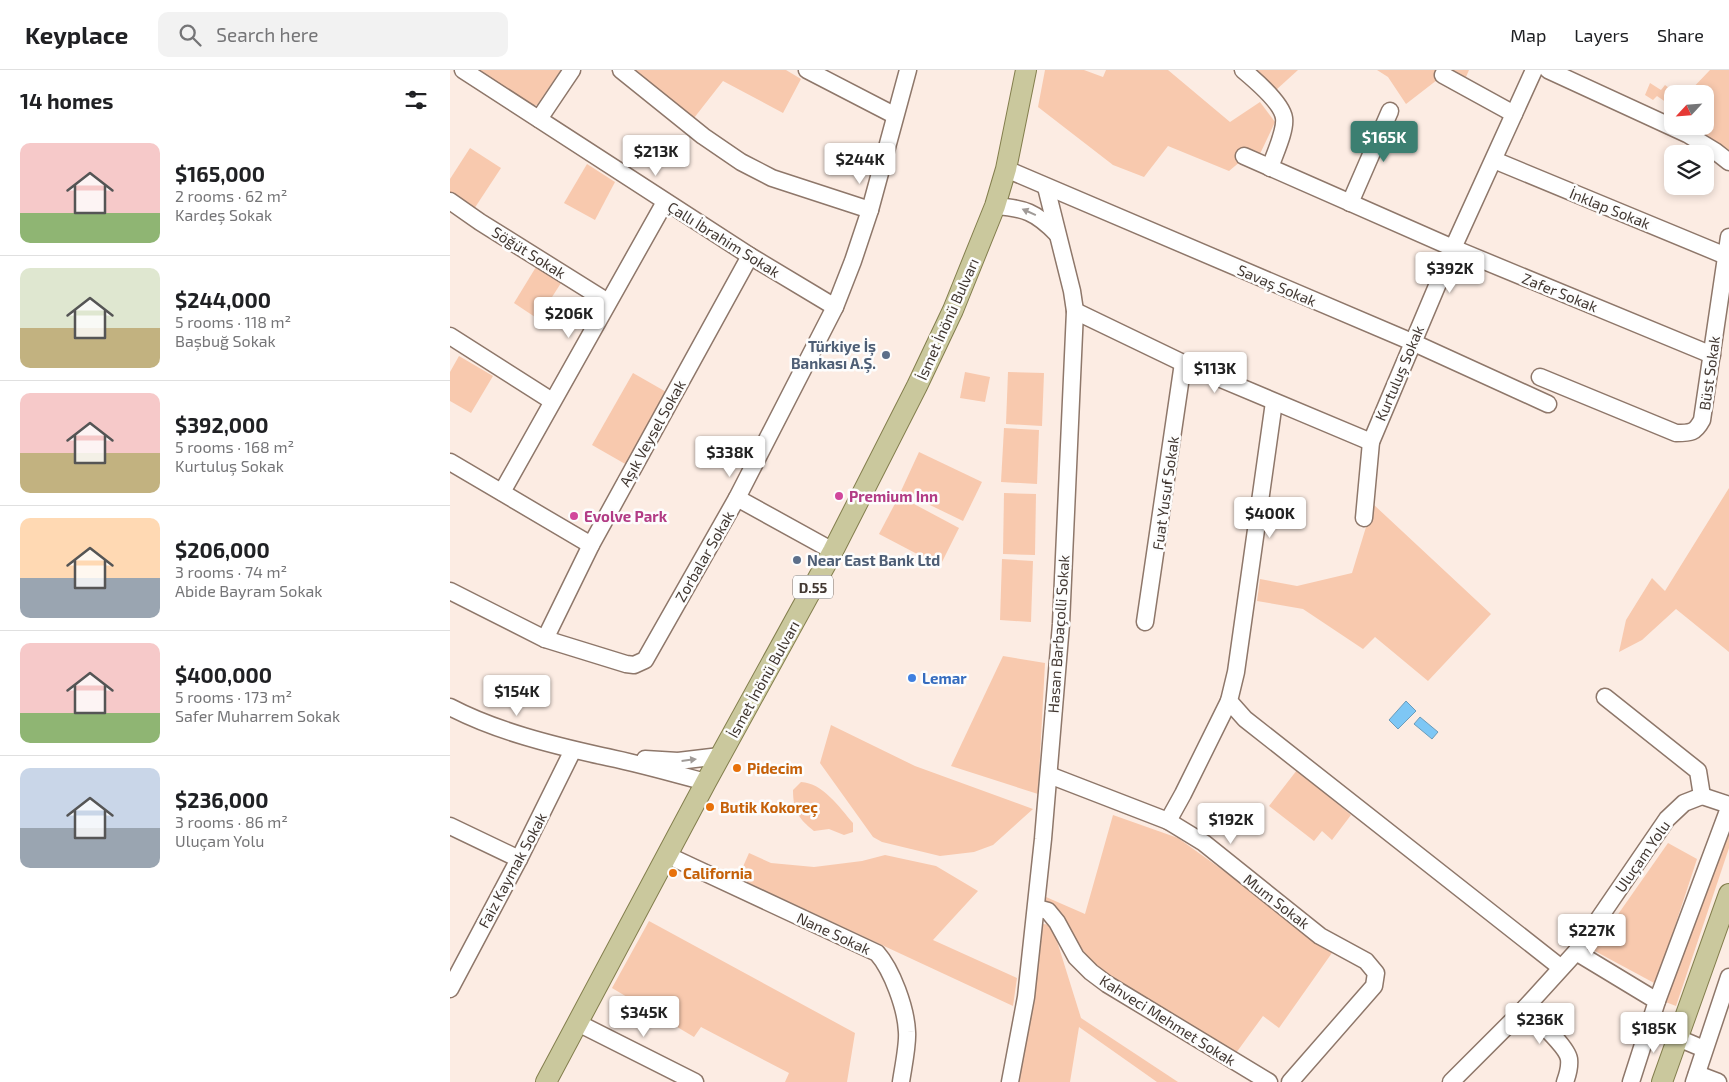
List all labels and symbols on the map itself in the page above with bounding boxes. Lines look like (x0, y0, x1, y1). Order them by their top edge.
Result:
north arrow (1664, 85, 1714, 135)
pin: $165K (1349, 121, 1419, 163)
pin: $213K (621, 134, 691, 177)
pin: $244K (825, 142, 895, 185)
street label: İnklap Sokak (1567, 184, 1653, 232)
street label: Çallı İbrahim Sokak (664, 197, 784, 282)
one-way arrow (1022, 207, 1036, 215)
street label: Söğüt Sokak (489, 222, 569, 282)
pin: $392K (1415, 252, 1485, 294)
street label: İsmet İnönü Bulvarı (912, 255, 982, 383)
street label: Savaş Sokak (1234, 260, 1320, 311)
street label: Zafer Sokak (1520, 269, 1601, 315)
pin: $206K (534, 296, 604, 339)
street label: Kurtuluş Sokak (1371, 322, 1428, 424)
street label: Büst Sokak (1695, 334, 1723, 411)
place label: Türkiye İş Bankası A.Ş. (791, 337, 876, 374)
marker: Türkiye İş Bankası A.Ş. (880, 349, 892, 361)
pin: $113K (1180, 352, 1250, 394)
street label: Aşık Veysel Sokak (615, 376, 690, 490)
street label: Fuat Yusuf Sokak (1148, 434, 1182, 551)
pin: $338K (695, 436, 765, 478)
place label: Premium Inn (849, 487, 938, 505)
marker: Premium Inn (833, 490, 845, 502)
pin: $400K (1235, 496, 1305, 539)
place label: Evolve Park (584, 507, 668, 525)
street label: Zorbalar Sokak (671, 507, 737, 605)
marker: Evolve Park (568, 510, 580, 522)
place label: Near East Bank Ltd (807, 551, 940, 569)
marker: Near East Bank Ltd (791, 554, 803, 566)
street label: Hasan Barbaçolli Sokak (1043, 554, 1074, 714)
road number: D.55 (793, 576, 833, 598)
street label: İsmet İnönü Bulvarı (723, 617, 803, 741)
place label: Lemar (922, 669, 967, 687)
marker: Lemar (906, 672, 918, 684)
pin: $154K (482, 674, 552, 717)
one-way arrow (682, 756, 698, 764)
place label: Pidecim (747, 759, 803, 777)
marker: Pidecim (731, 762, 743, 774)
place label: Butik Kokoreç (720, 798, 818, 818)
marker: Butik Kokoreç (704, 801, 716, 813)
pin: $192K (1196, 802, 1266, 845)
street label: Faiz Kaymak Sokak (474, 809, 550, 931)
street label: Uluçam Yolu (1611, 817, 1674, 896)
place label: California (683, 864, 752, 882)
marker: California (667, 867, 679, 879)
street label: Mum Sokak (1240, 870, 1314, 933)
street label: Nane Sokak (794, 908, 874, 958)
pin: $227K (1557, 914, 1627, 956)
street label: Kahveci Mehmet Sokak (1097, 971, 1240, 1069)
pin: $345K (609, 996, 679, 1038)
pin: $236K (1505, 1002, 1575, 1045)
pin: $185K (1619, 1012, 1689, 1054)

